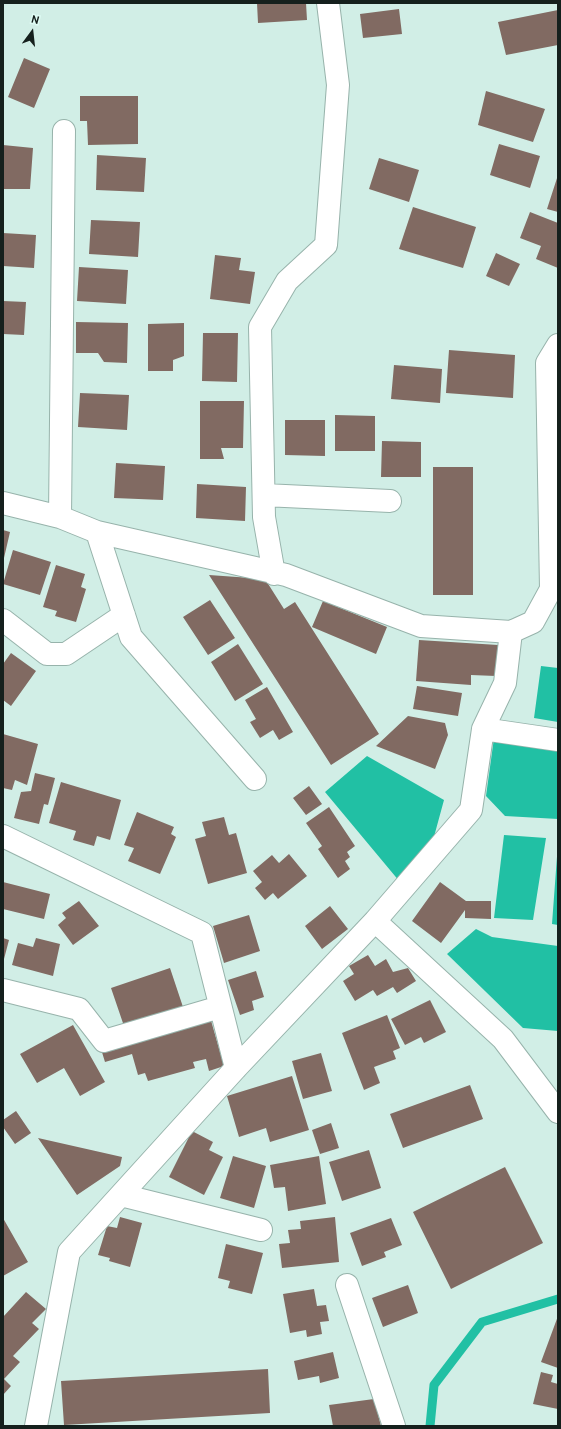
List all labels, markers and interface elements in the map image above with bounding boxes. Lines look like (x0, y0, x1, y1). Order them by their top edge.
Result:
north arrow (12, 12, 52, 52)
text: N (29, 13, 41, 28)

